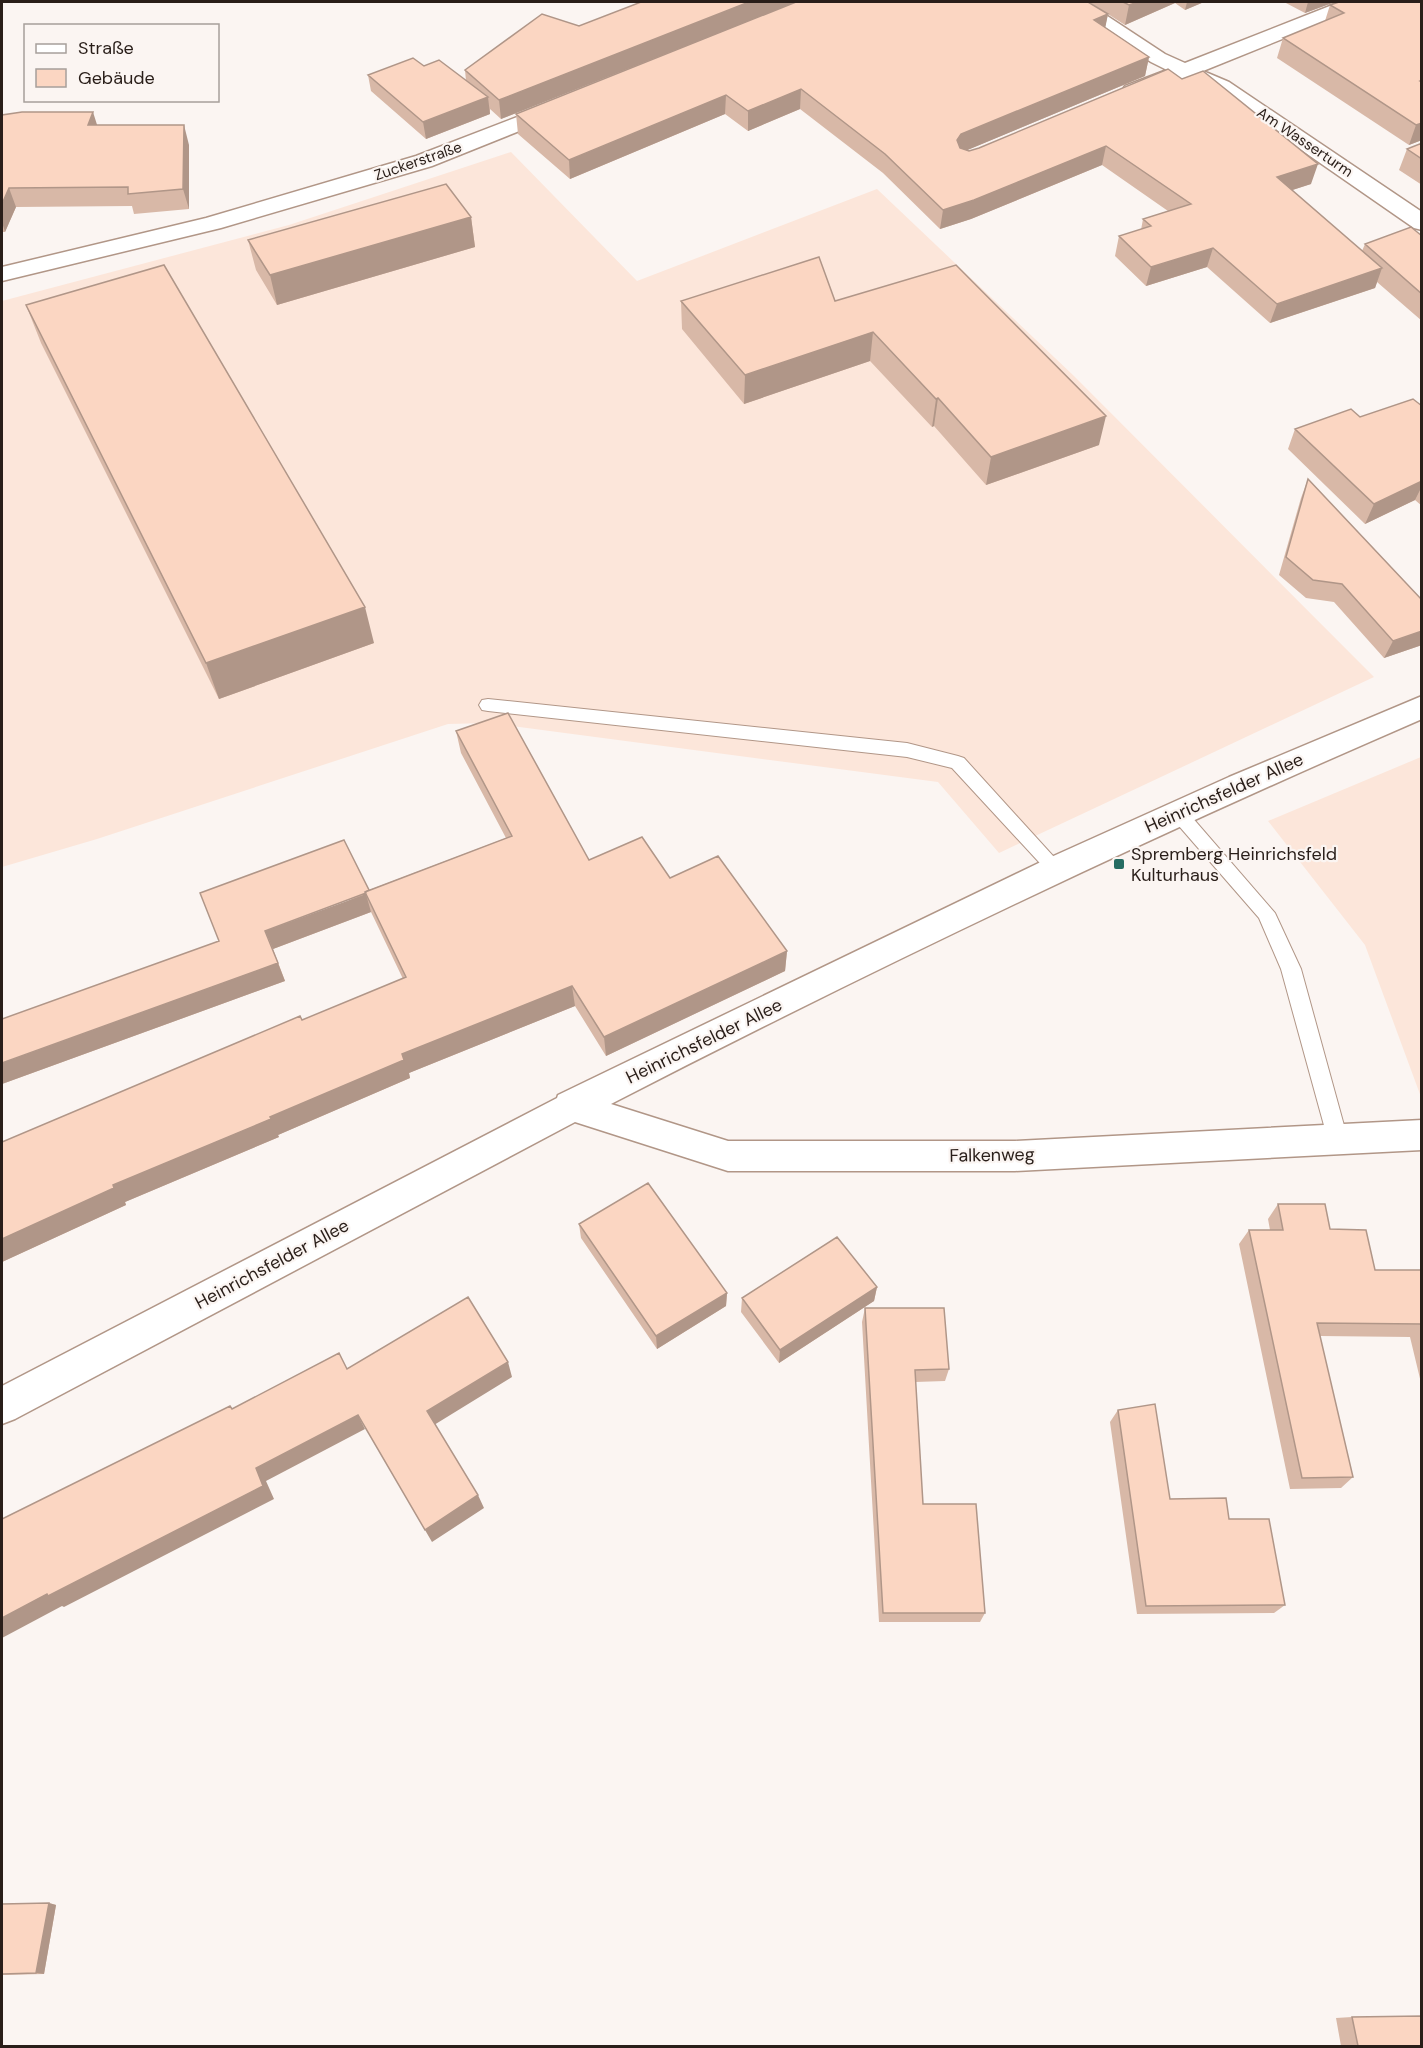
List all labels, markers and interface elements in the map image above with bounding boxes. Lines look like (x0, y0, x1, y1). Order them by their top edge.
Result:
legend (24, 24, 219, 102)
text: Straße (78, 36, 134, 60)
text: Gebäude (78, 66, 155, 90)
street label: Am Wasserturm (1253, 102, 1357, 182)
street label: Zuckerstraße (372, 137, 464, 185)
street label: Heinrichsfelder Allee (1141, 747, 1307, 839)
place label: Spremberg Heinrichsfeld Kulturhaus (1131, 842, 1337, 887)
marker: Spremberg Heinrichsfeld Kulturhaus (1112, 857, 1126, 871)
street label: Heinrichsfelder Allee (622, 993, 786, 1089)
street label: Falkenweg (949, 1142, 1035, 1168)
street label: Heinrichsfelder Allee (191, 1213, 353, 1315)

